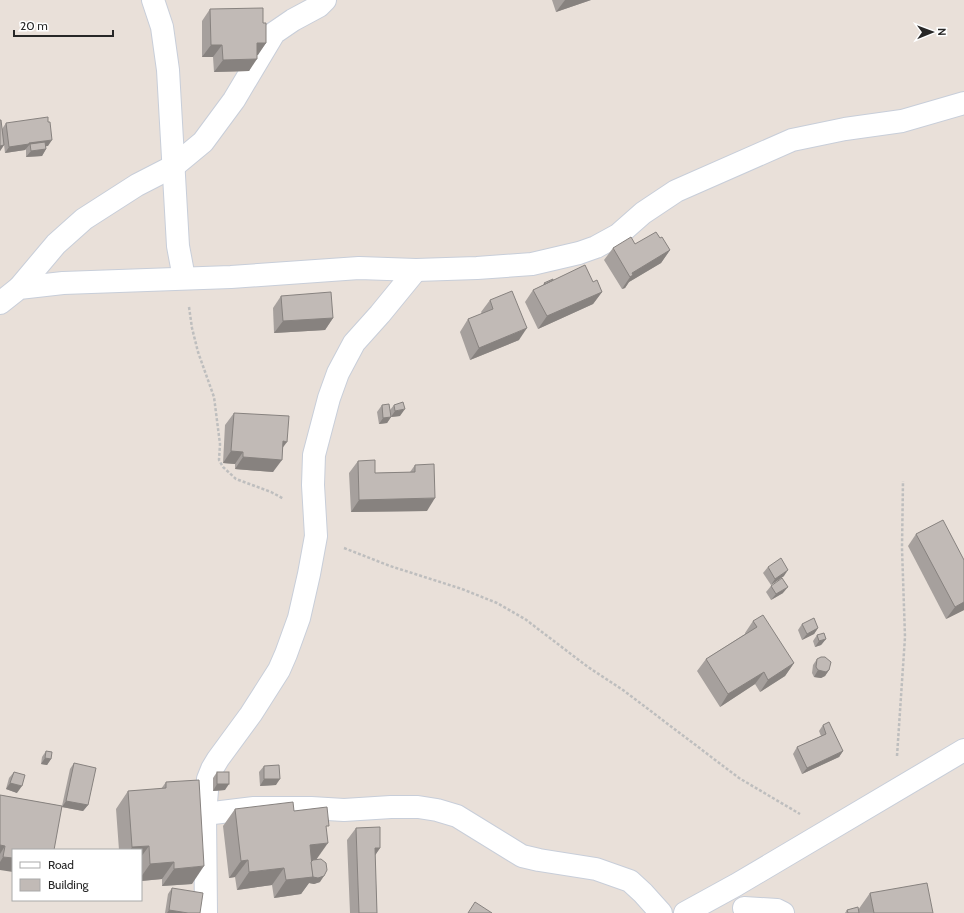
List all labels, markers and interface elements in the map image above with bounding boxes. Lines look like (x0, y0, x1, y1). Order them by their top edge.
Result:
scale bar (14, 12, 113, 38)
north arrow (912, 12, 952, 52)
text: 20 m (20, 18, 48, 33)
text: N (935, 28, 949, 36)
legend (12, 849, 142, 901)
text: Road (48, 857, 74, 872)
text: Building (48, 877, 90, 892)

